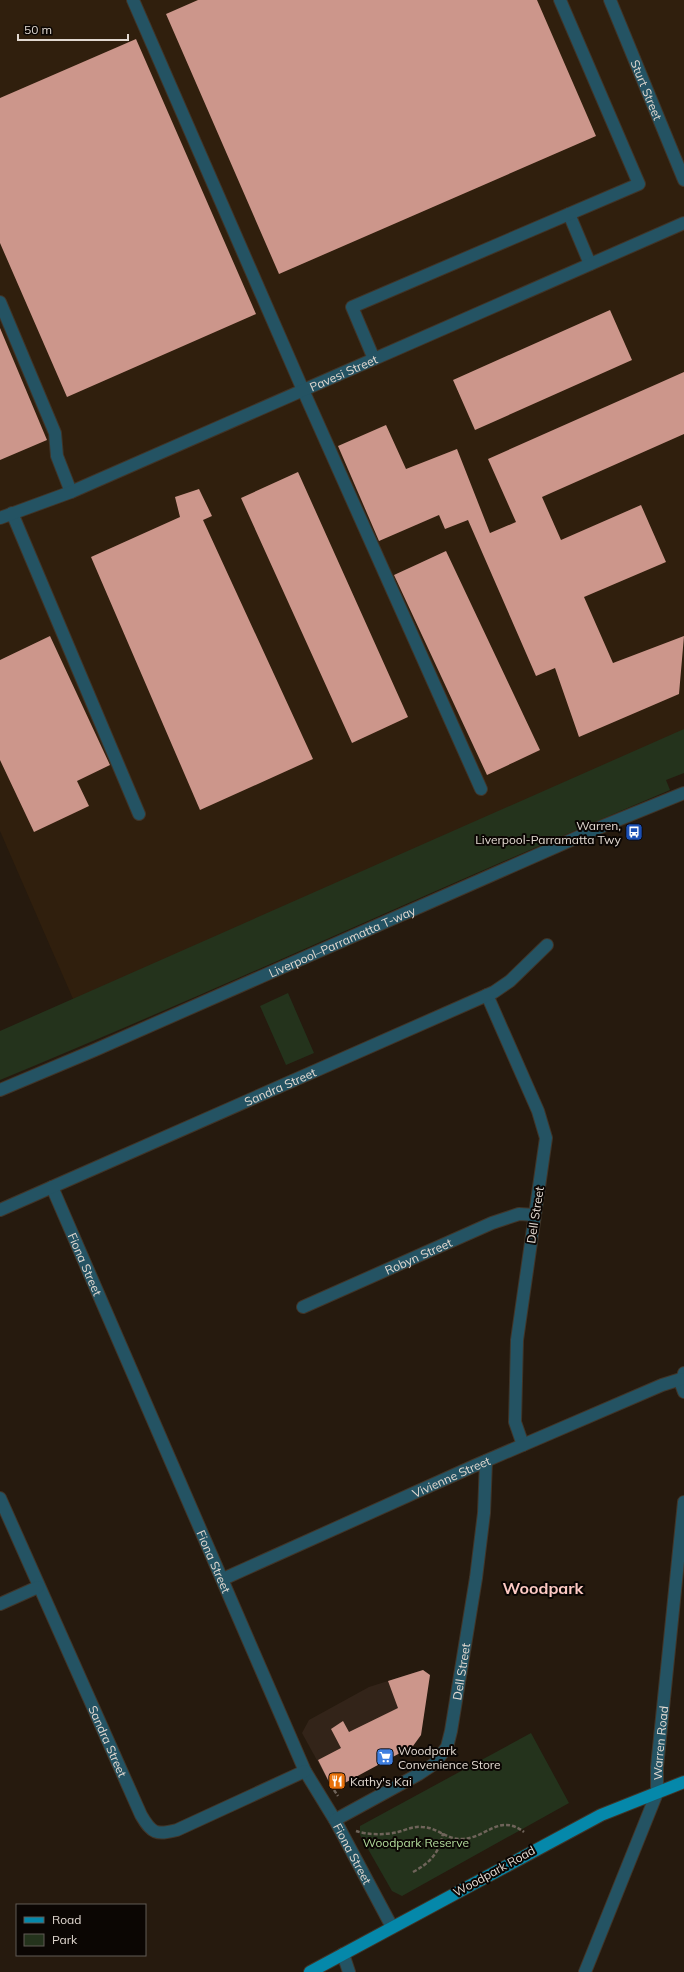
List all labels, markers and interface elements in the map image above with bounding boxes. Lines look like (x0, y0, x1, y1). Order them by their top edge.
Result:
scale bar (18, 16, 128, 42)
text: 50 m (24, 22, 52, 37)
street label: Sturt Street (628, 57, 666, 122)
street label: Pavesi Street (307, 351, 380, 394)
place label: Warren, Liverpool-Parramatta Twy (475, 818, 622, 847)
bus stop icon: Warren, Liverpool-Parramatta Twy (624, 822, 644, 842)
street label: Liverpool–Parramatta T-way (266, 902, 418, 980)
street label: Sandra Street (242, 1064, 318, 1109)
street label: Dell Street (523, 1185, 547, 1245)
street label: Fiona Street (65, 1230, 106, 1298)
street label: Robyn Street (382, 1234, 454, 1277)
street label: Vivienne Street (410, 1452, 492, 1500)
street label: Fiona Street (194, 1528, 234, 1595)
district label: Woodpark (503, 1578, 585, 1598)
street label: Dell Street (449, 1642, 473, 1701)
street label: Sandra Street (86, 1703, 131, 1779)
street label: Warren Road (649, 1705, 671, 1780)
place label: Woodpark Convenience Store (398, 1743, 501, 1772)
supermarket icon: Woodpark Convenience Store (375, 1747, 395, 1767)
restaurant icon: Kathy's Kai (327, 1771, 347, 1791)
place label: Kathy's Kai (350, 1774, 412, 1789)
street label: Fiona Street (331, 1820, 375, 1887)
park label: Woodpark Reserve (363, 1835, 469, 1850)
street label: Woodpark Road (451, 1842, 537, 1900)
legend (16, 1904, 146, 1956)
text: Road (52, 1912, 81, 1927)
text: Park (52, 1932, 78, 1947)

